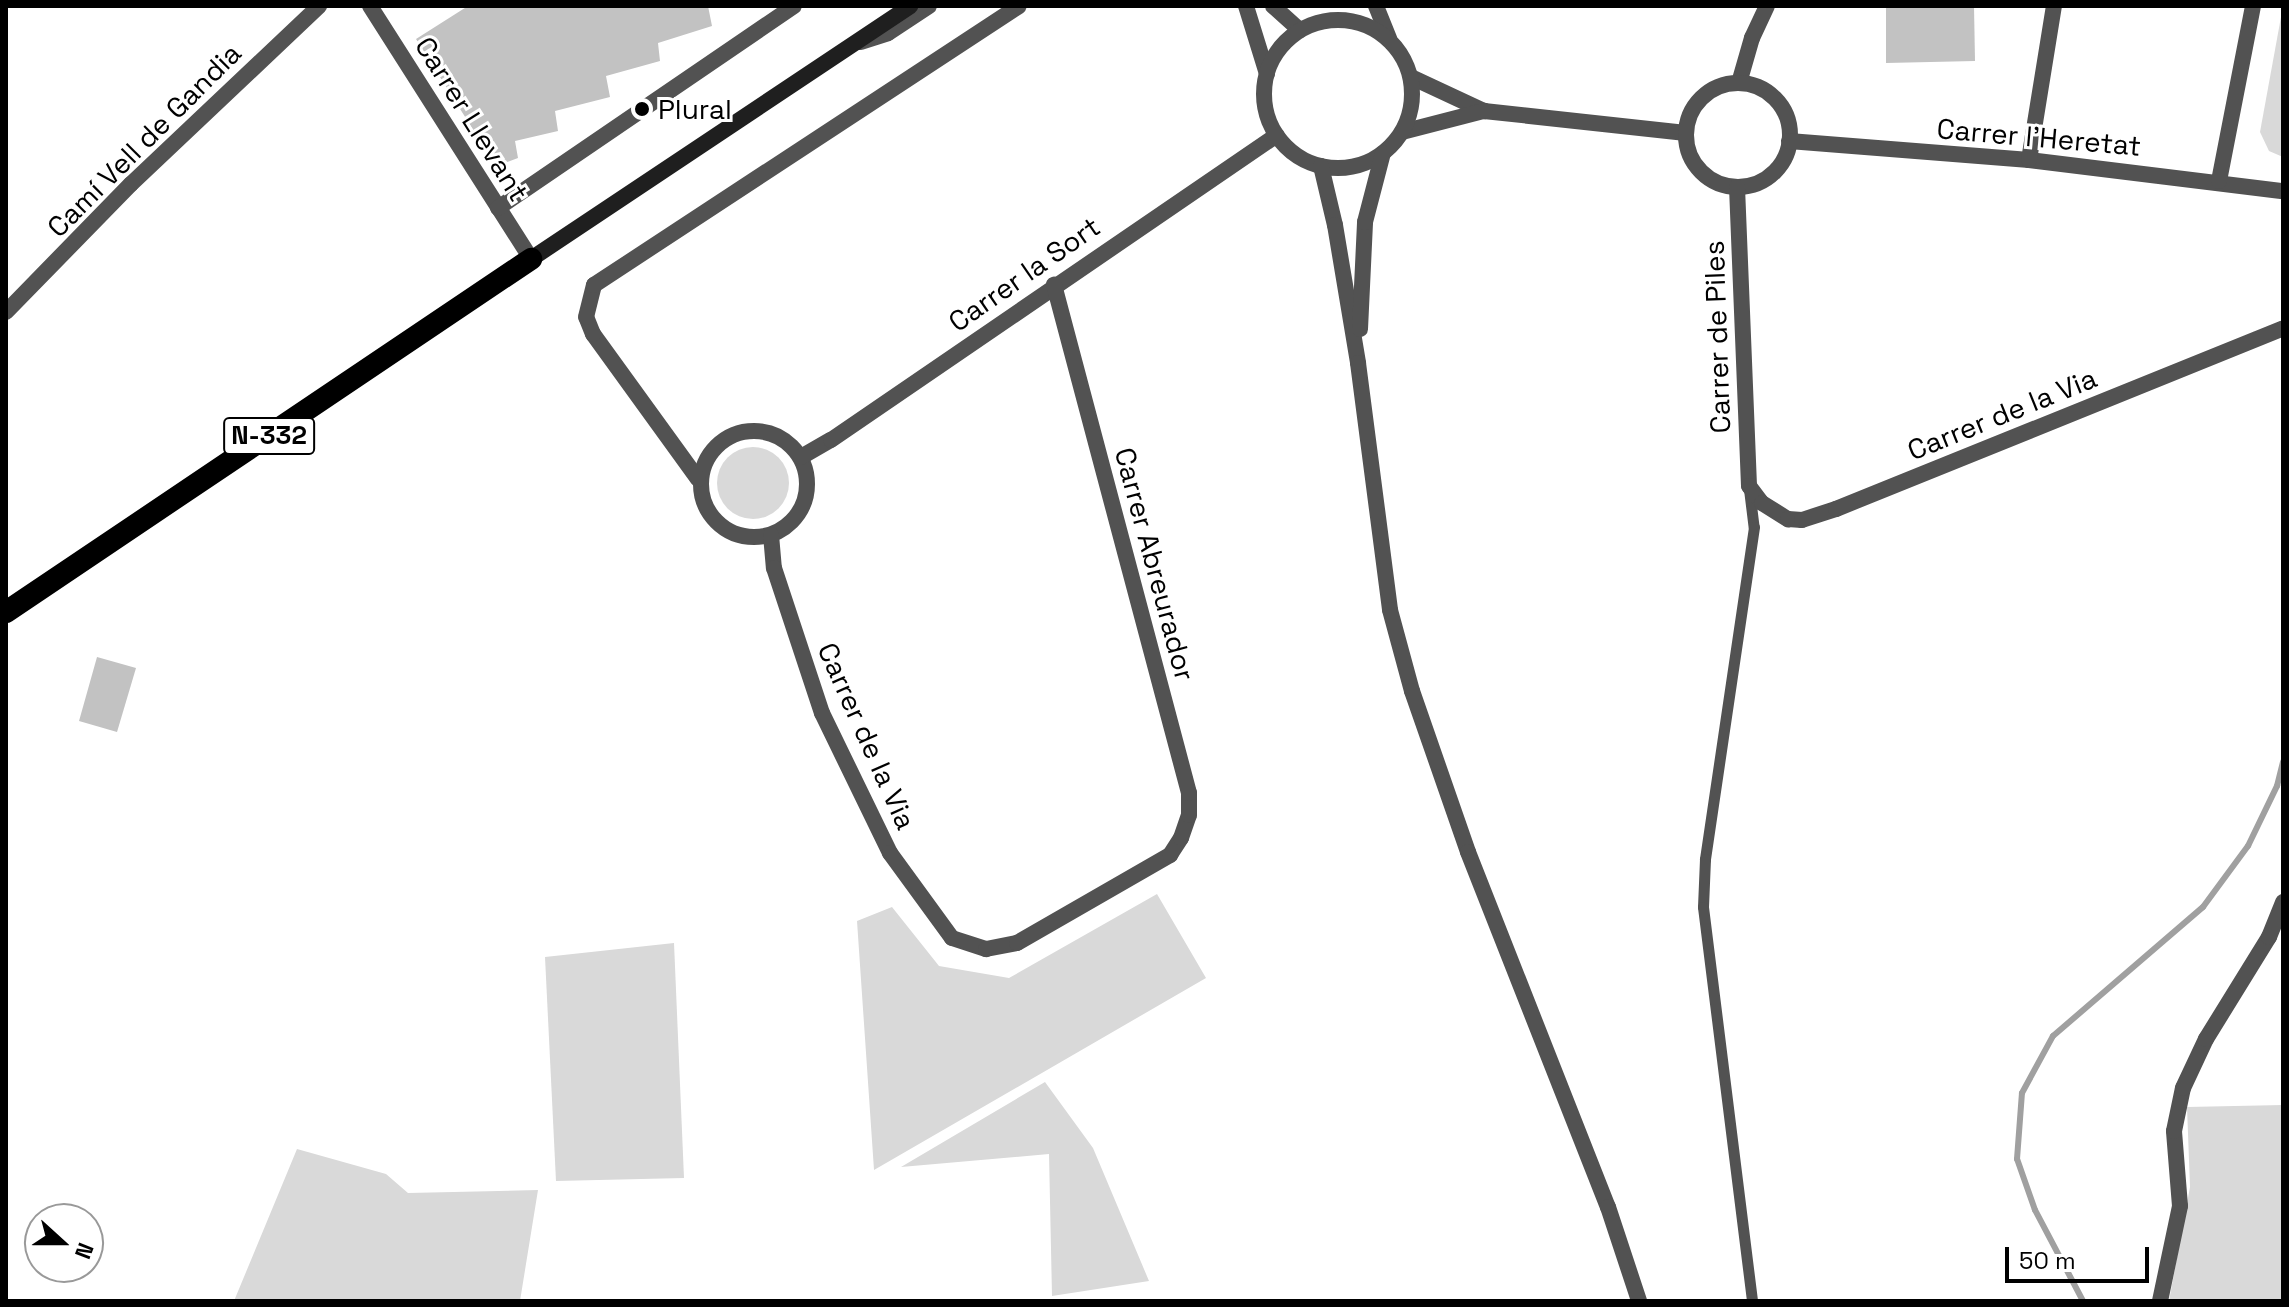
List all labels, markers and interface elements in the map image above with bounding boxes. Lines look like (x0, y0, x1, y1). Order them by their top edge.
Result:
street label: Carrer Llevant (408, 31, 536, 207)
street label: Camí Vell de Gandia (40, 36, 248, 244)
place label: Plural (658, 92, 732, 126)
marker: Plural (633, 100, 651, 118)
street label: Carrer l'Heretat (1936, 111, 2142, 163)
street label: Carrer la Sort (942, 209, 1106, 339)
street label: Carrer de Piles (1697, 240, 1737, 434)
street label: Carrer de la Via (1902, 361, 2102, 467)
road number: N-332 (223, 414, 315, 458)
street label: Carrer Abreurador (1108, 444, 1202, 684)
street label: Carrer de la Via (811, 637, 923, 835)
north arrow (24, 1203, 104, 1283)
scale bar (2009, 1231, 2153, 1281)
text: N (69, 1239, 100, 1263)
text: 50 m (2019, 1245, 2076, 1276)

